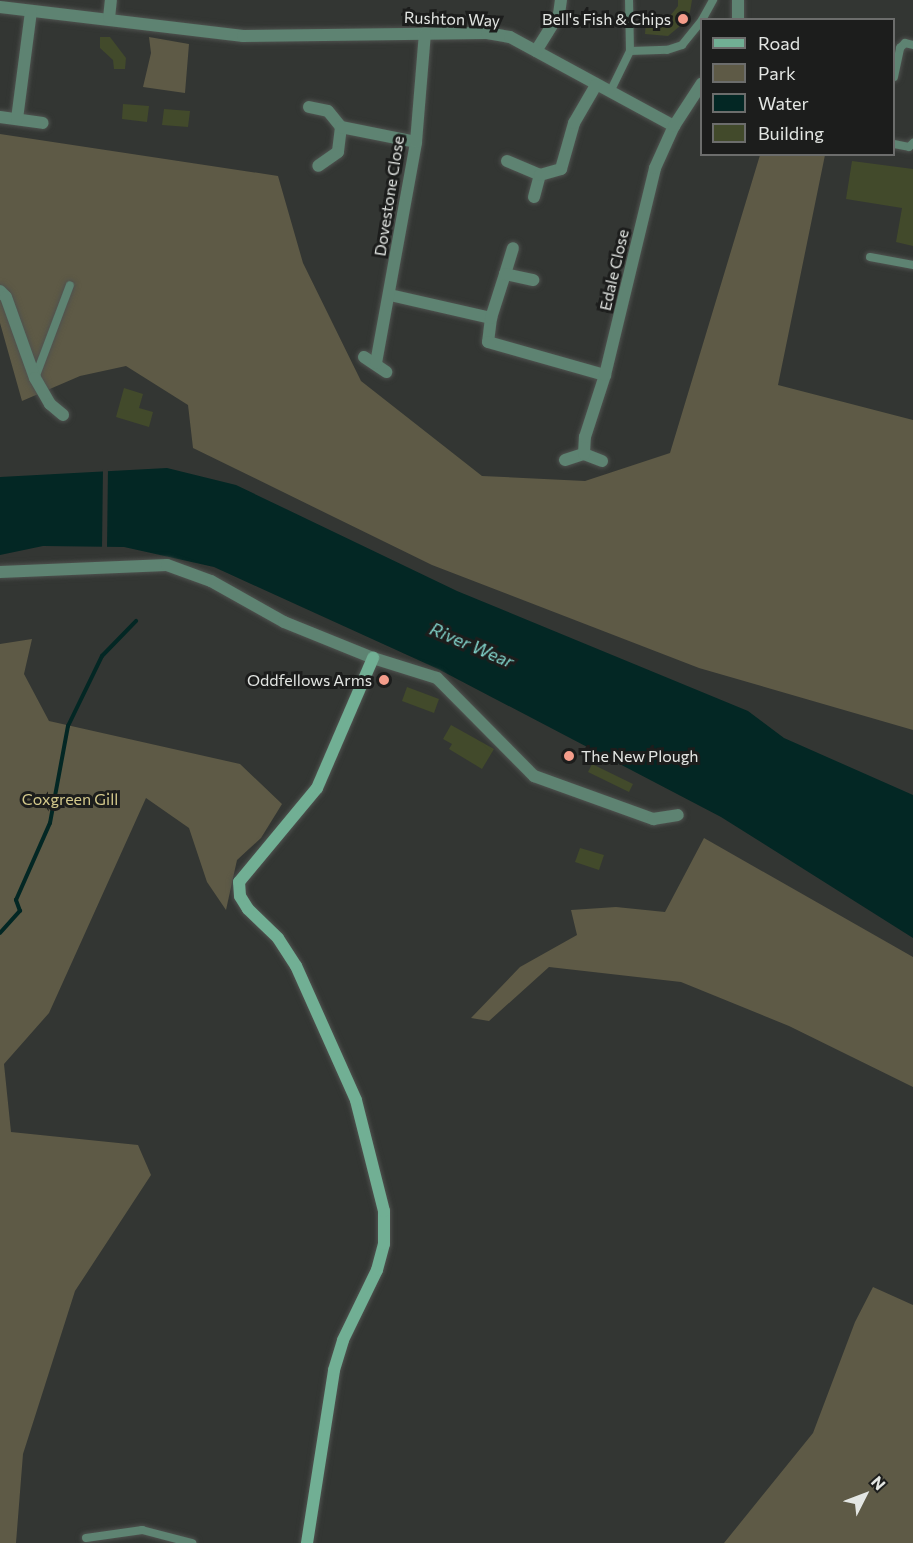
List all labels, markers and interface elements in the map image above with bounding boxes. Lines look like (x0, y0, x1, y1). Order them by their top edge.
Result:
street label: Rushton Way (404, 8, 500, 30)
place label: Bell's Fish & Chips (542, 9, 671, 29)
marker: Bell's Fish & Chips (676, 12, 690, 26)
legend (700, 18, 895, 156)
text: Road (758, 32, 800, 54)
text: Park (758, 62, 796, 84)
text: Water (758, 92, 809, 114)
text: Building (758, 122, 824, 144)
street label: Dovestone Close (370, 135, 408, 257)
street label: Edale Close (595, 227, 633, 313)
water label: River Wear (427, 618, 517, 672)
place label: Oddfellows Arms (247, 670, 372, 690)
marker: Oddfellows Arms (377, 673, 391, 687)
place label: The New Plough (581, 746, 699, 766)
marker: The New Plough (562, 749, 576, 763)
park label: Coxgreen Gill (22, 789, 118, 809)
north arrow (835, 1465, 895, 1525)
text: N (868, 1472, 890, 1493)

